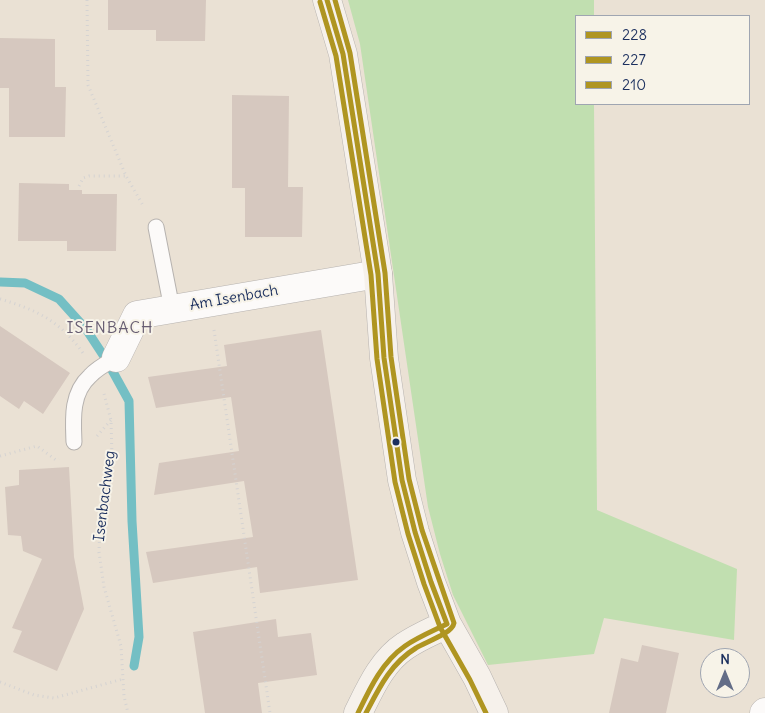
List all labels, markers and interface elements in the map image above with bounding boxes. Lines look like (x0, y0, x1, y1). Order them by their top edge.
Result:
legend (575, 15, 750, 105)
text: 228 (622, 25, 647, 44)
text: 227 (622, 50, 646, 69)
text: 210 (622, 75, 646, 94)
street label: Am Isenbach (188, 281, 280, 315)
district label: ISENBACH (66, 318, 154, 338)
unlabelled marker (391, 437, 401, 447)
street label: Isenbachweg (91, 450, 119, 542)
north arrow (700, 648, 750, 698)
text: N (720, 650, 730, 668)

